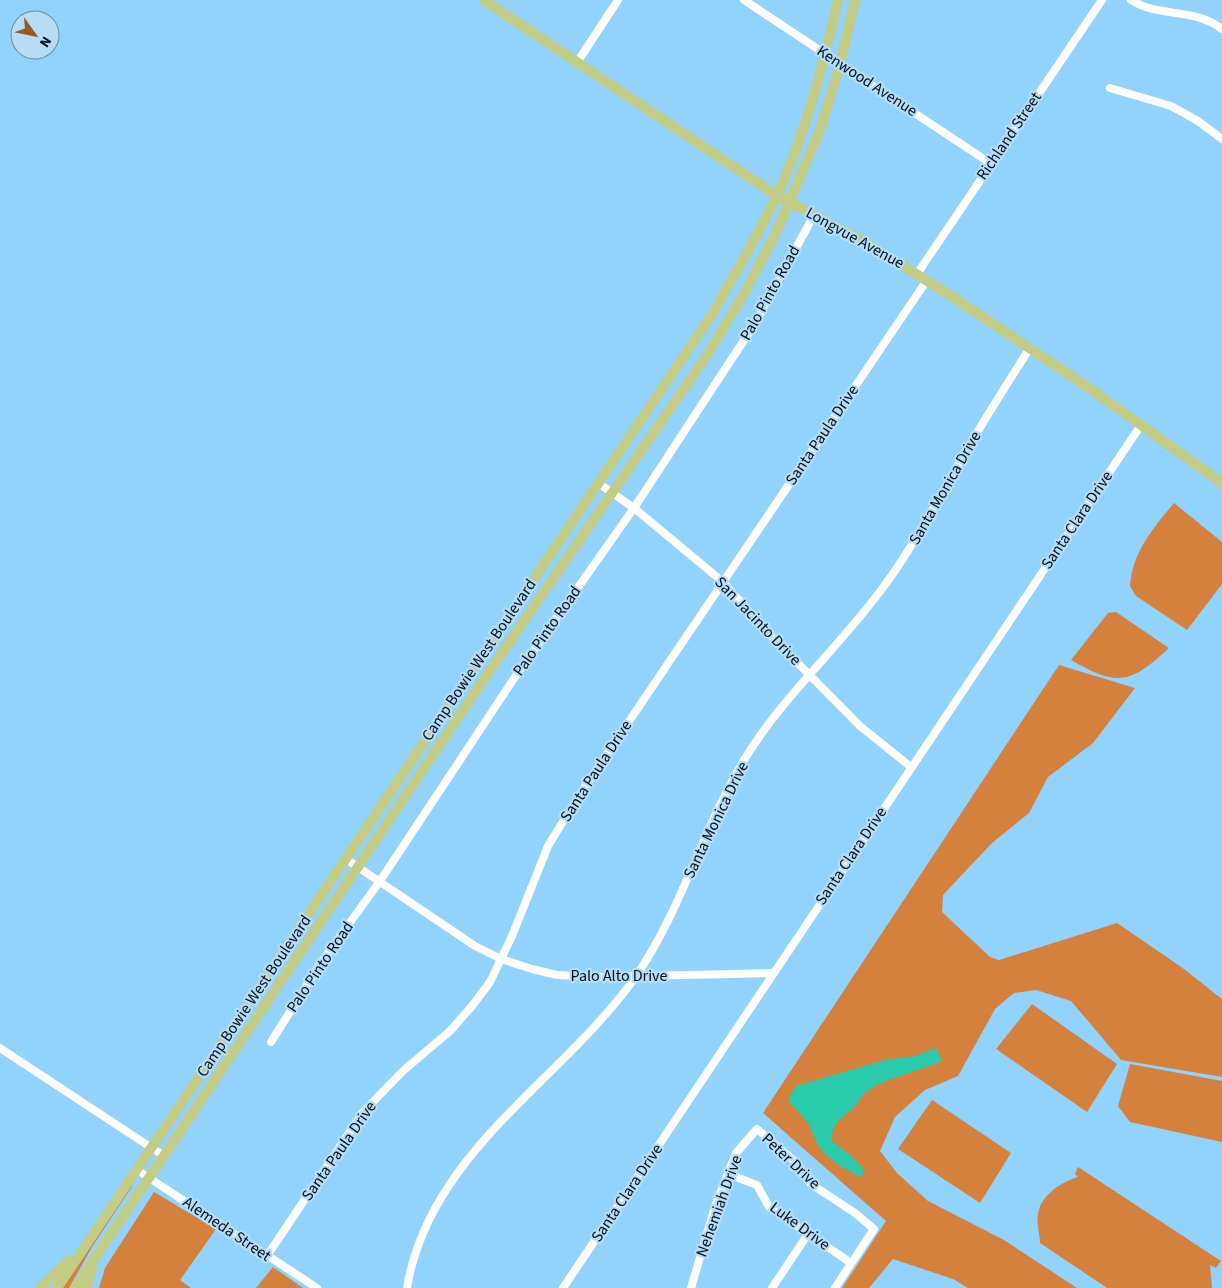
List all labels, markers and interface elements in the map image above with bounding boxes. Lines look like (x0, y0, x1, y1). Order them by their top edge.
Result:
north arrow (10, 10, 60, 60)
text: N (34, 32, 56, 51)
street label: Kenwood Avenue (812, 40, 922, 122)
street label: Richland Street (971, 87, 1047, 184)
street label: Longvue Avenue (802, 202, 908, 274)
street label: Palo Pinto Road (735, 242, 805, 344)
street label: Santa Paula Drive (780, 380, 864, 490)
street label: Santa Monica Drive (904, 427, 986, 549)
street label: Santa Clara Drive (1036, 467, 1118, 573)
street label: San Jacinto Drive (710, 572, 806, 670)
street label: Camp Bowie West Boulevard (416, 575, 542, 745)
street label: Palo Pinto Road (508, 581, 586, 681)
street label: Santa Paula Drive (555, 716, 637, 826)
street label: Santa Monica Drive (678, 758, 754, 882)
street label: Santa Clara Drive (810, 803, 892, 909)
street label: Camp Bowie West Boulevard (191, 911, 317, 1081)
street label: Palo Pinto Road (281, 917, 359, 1017)
street label: Palo Alto Drive (571, 965, 668, 987)
street label: Santa Paula Drive (296, 1097, 382, 1205)
street label: Peter Drive (757, 1128, 825, 1194)
street label: Santa Clara Drive (586, 1140, 668, 1246)
street label: Nehemiah Drive (690, 1152, 748, 1260)
street label: Alemeda Street (179, 1191, 276, 1267)
street label: Luke Drive (765, 1197, 835, 1255)

